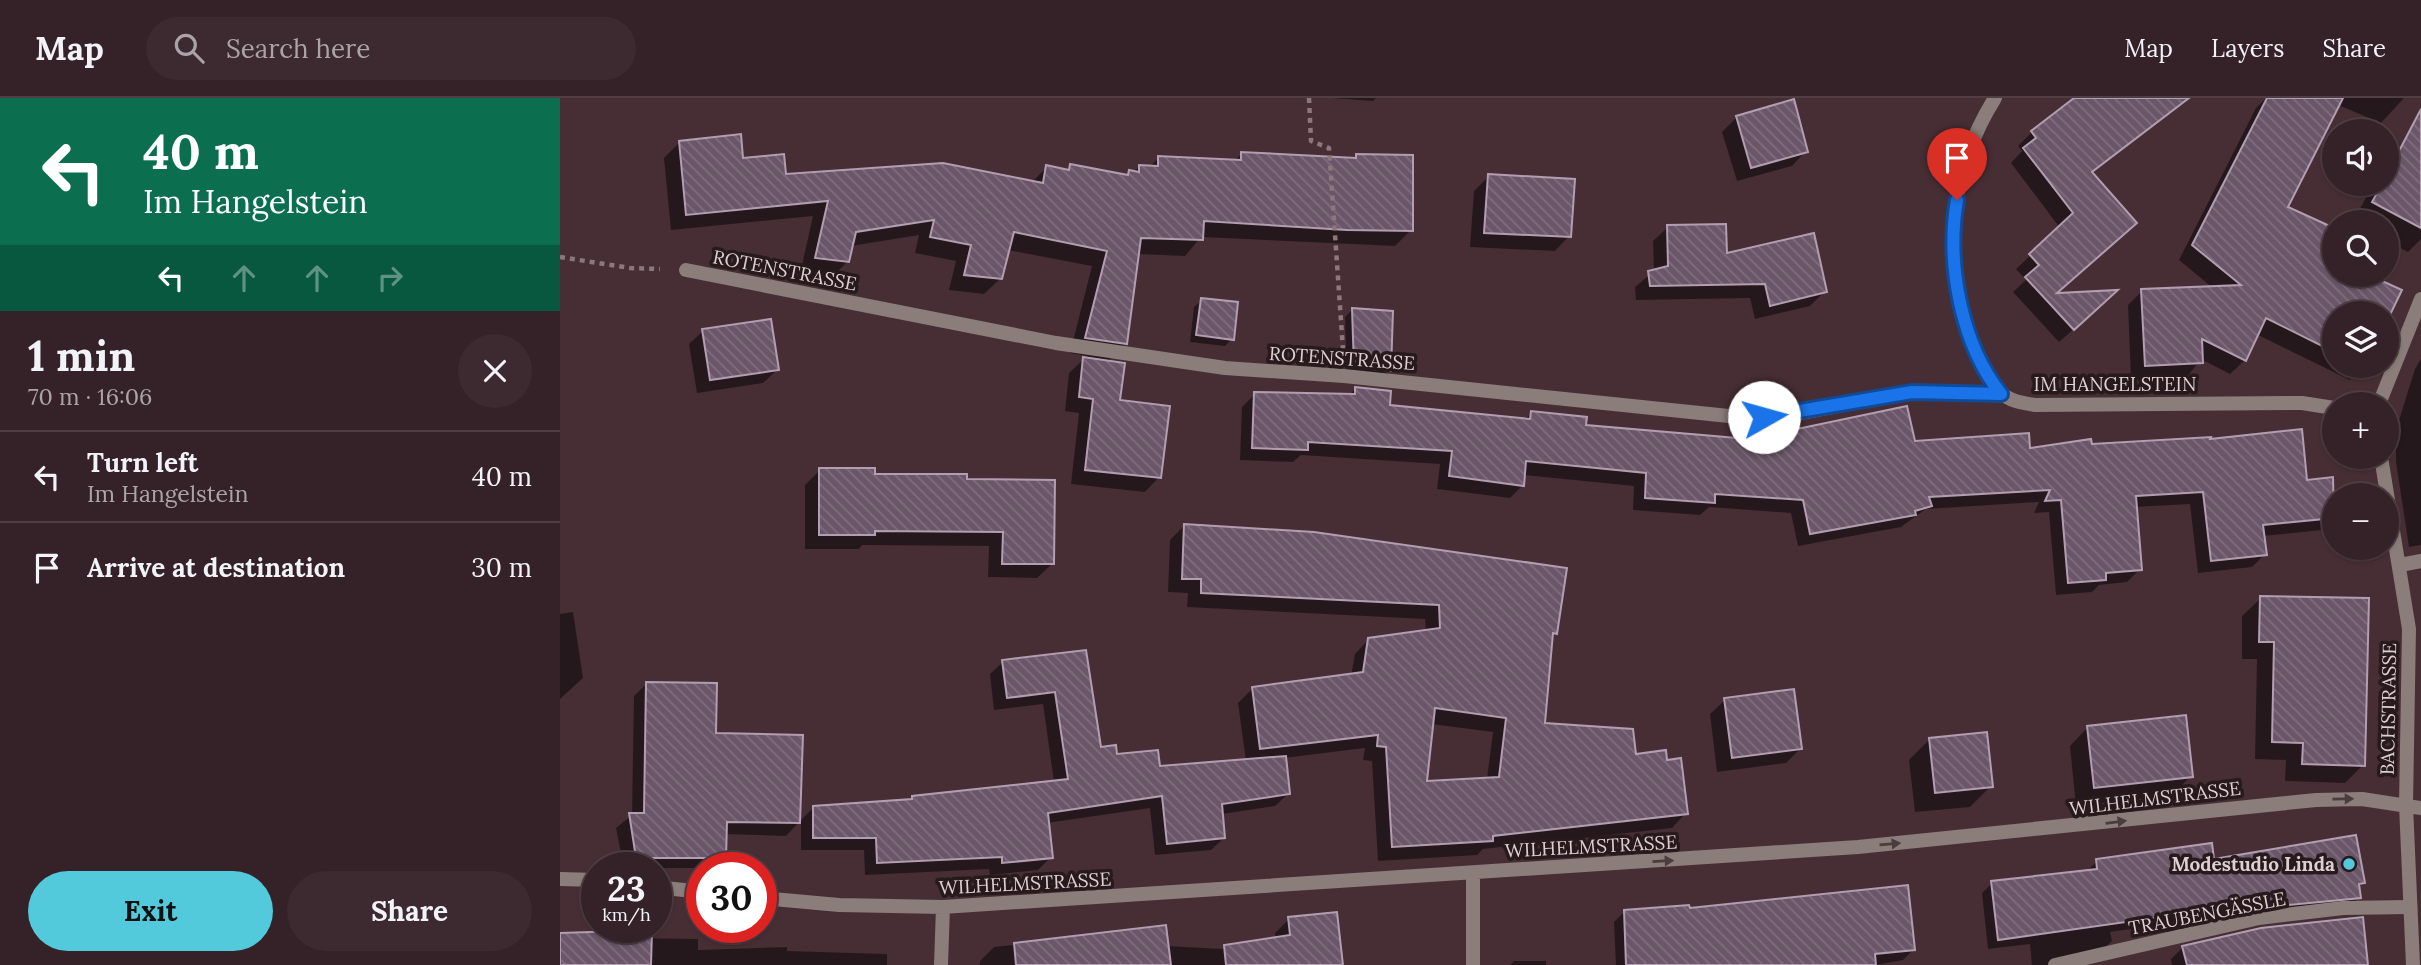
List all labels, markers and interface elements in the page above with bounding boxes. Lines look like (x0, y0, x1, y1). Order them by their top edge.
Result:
search box (146, 17, 636, 80)
text: Map (35, 27, 104, 69)
icon: search (170, 29, 208, 67)
text: Search here (226, 32, 370, 65)
text: Map (2124, 33, 2173, 64)
text: Layers (2211, 33, 2284, 64)
text: Share (2322, 33, 2386, 64)
map controls (2322, 119, 2399, 560)
button: sound (2322, 119, 2399, 196)
text: 40 m (143, 120, 259, 182)
icon: left (28, 126, 119, 217)
pin (1927, 128, 1987, 200)
icon: arrive (1938, 139, 1976, 177)
text: Im Hangelstein (143, 181, 368, 222)
button: search (2322, 210, 2399, 287)
street label: ROTENSTRASSE (711, 244, 859, 296)
icon: left (152, 259, 190, 297)
icon: ahead (225, 259, 263, 297)
icon: ahead (298, 259, 336, 297)
icon: right (371, 259, 409, 297)
button: layers (2322, 301, 2399, 378)
text: 1 min (28, 329, 135, 383)
button: close (458, 334, 532, 408)
street label: ROTENSTRASSE (1268, 341, 1416, 375)
street label: IM HANGELSTEIN (2034, 372, 2196, 396)
position arrow (1727, 380, 1801, 454)
text: 70 m · 16:06 (28, 382, 152, 411)
button: + (2322, 392, 2399, 469)
text: Turn left (87, 446, 198, 479)
icon: left (28, 458, 66, 496)
text: 40 m (472, 460, 532, 493)
text: Im Hangelstein (87, 479, 248, 508)
button: − (2322, 483, 2399, 560)
icon: arrive (28, 549, 66, 587)
text: Arrive at destination (87, 551, 345, 584)
text: 30 m (471, 551, 532, 584)
street label: BACHSTRASSE (2375, 643, 2401, 775)
street label: WILHELMSTRASSE (2068, 776, 2242, 820)
one-way arrow (2332, 793, 2354, 805)
one-way arrow (2105, 816, 2127, 827)
street label: WILHELMSTRASSE (1504, 830, 1678, 862)
one-way arrow (1879, 838, 1901, 849)
speed limit sign: 30 (686, 852, 777, 943)
place label: Modestudio Linda (2171, 852, 2335, 876)
one-way arrow (1652, 855, 1674, 866)
marker: Modestudio Linda (2341, 856, 2357, 872)
text: 23 (607, 866, 646, 911)
street label: WILHELMSTRASSE (938, 867, 1112, 899)
button: Exit (28, 871, 273, 951)
button: Share (287, 871, 532, 951)
street label: TRAUBENGÄSSLE (2126, 886, 2288, 940)
text: km/h (602, 903, 651, 926)

